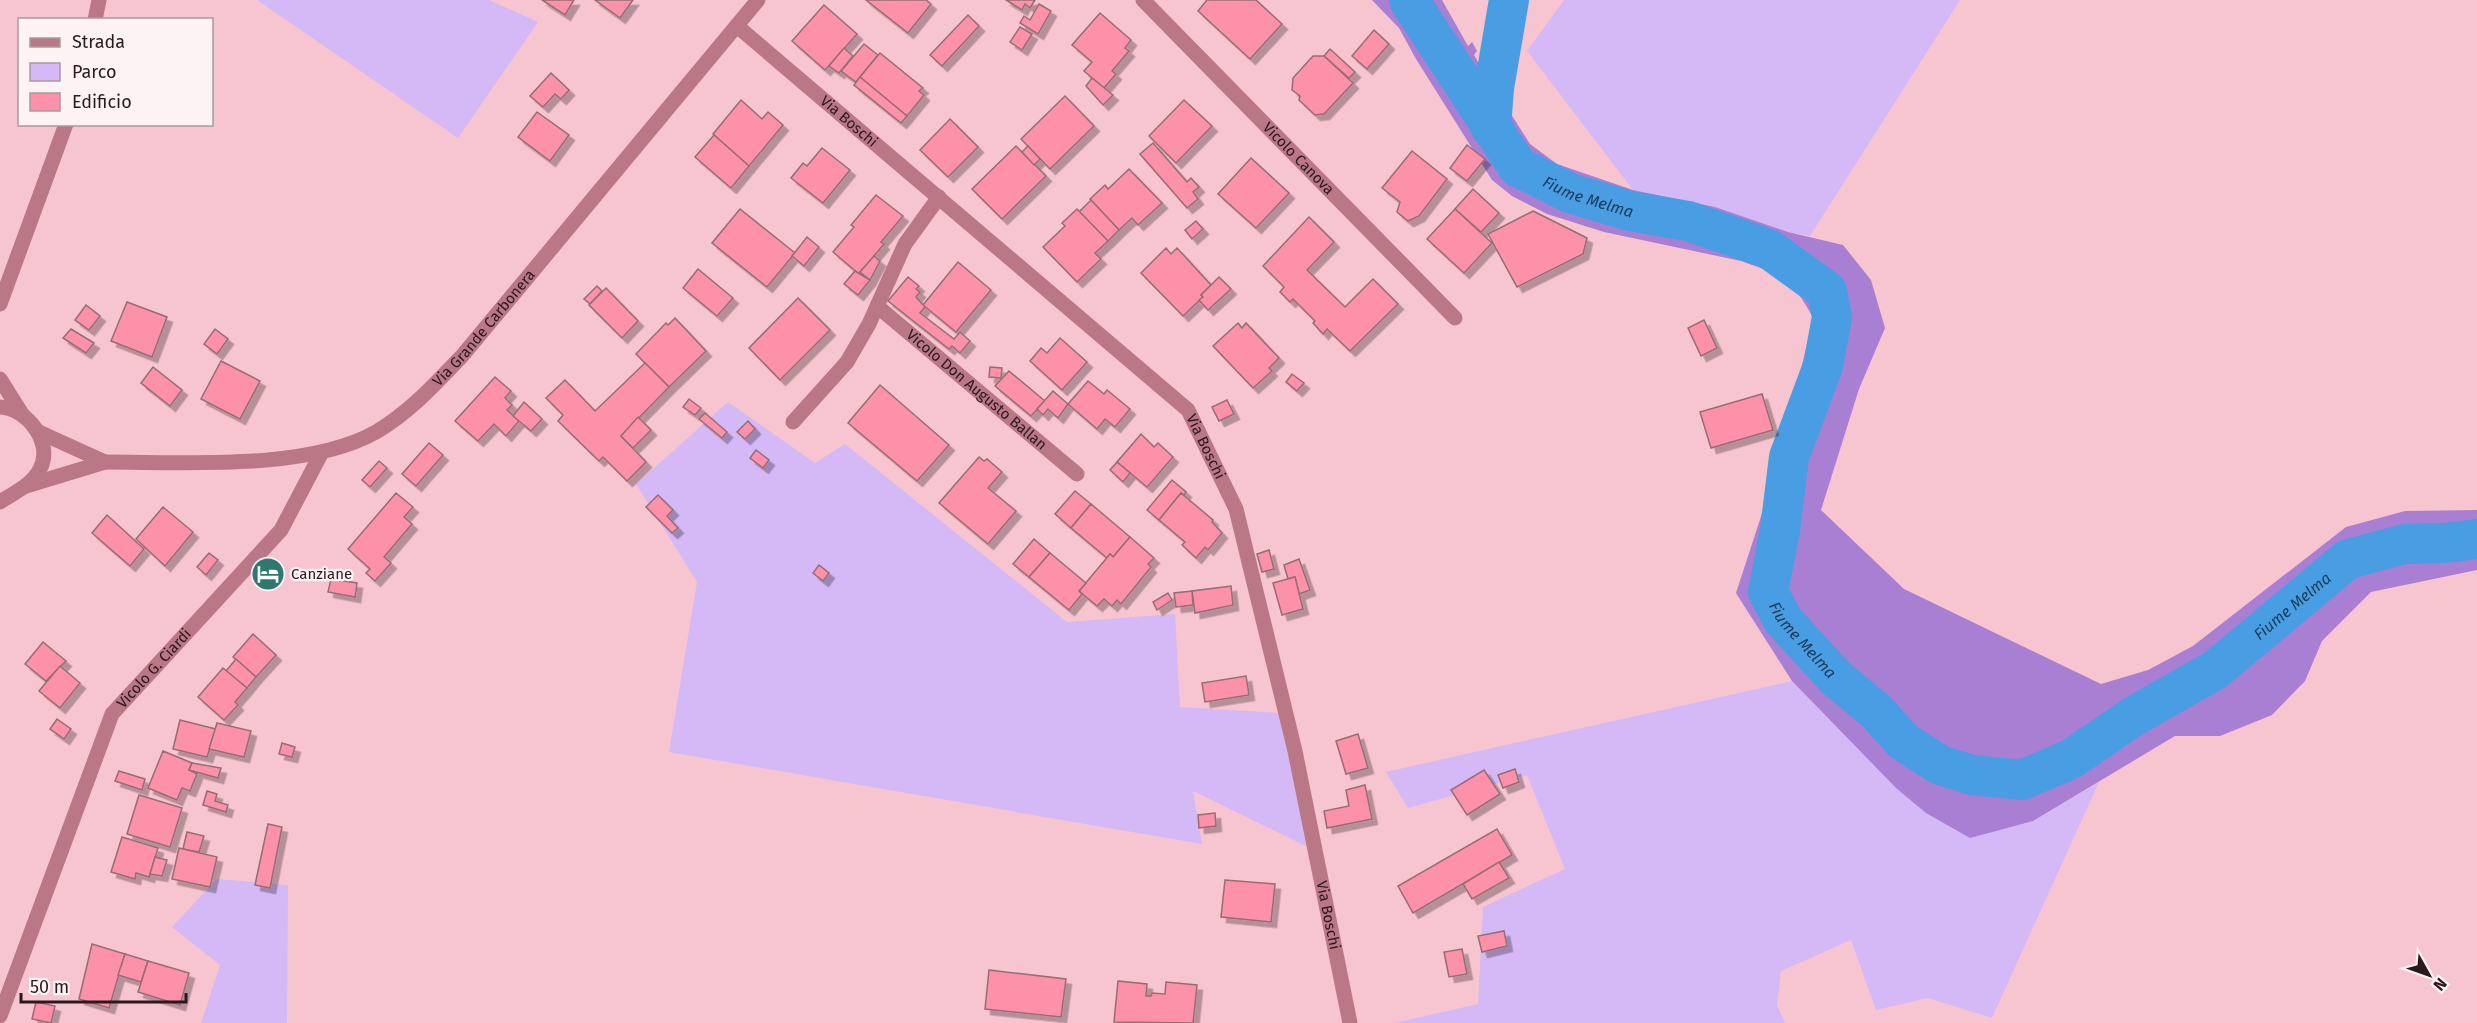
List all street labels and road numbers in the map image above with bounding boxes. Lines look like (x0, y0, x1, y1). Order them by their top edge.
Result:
street label: Via Boschi (817, 92, 881, 151)
street label: Vicolo Canova (1259, 118, 1338, 199)
street label: Via Grande Carbonera (429, 266, 539, 390)
street label: Vicolo Don Augusto Ballan (903, 325, 1051, 454)
street label: Via Boschi (1182, 411, 1229, 482)
street label: Vicolo G. Ciardi (113, 625, 195, 712)
street label: Via Boschi (1312, 879, 1344, 951)

